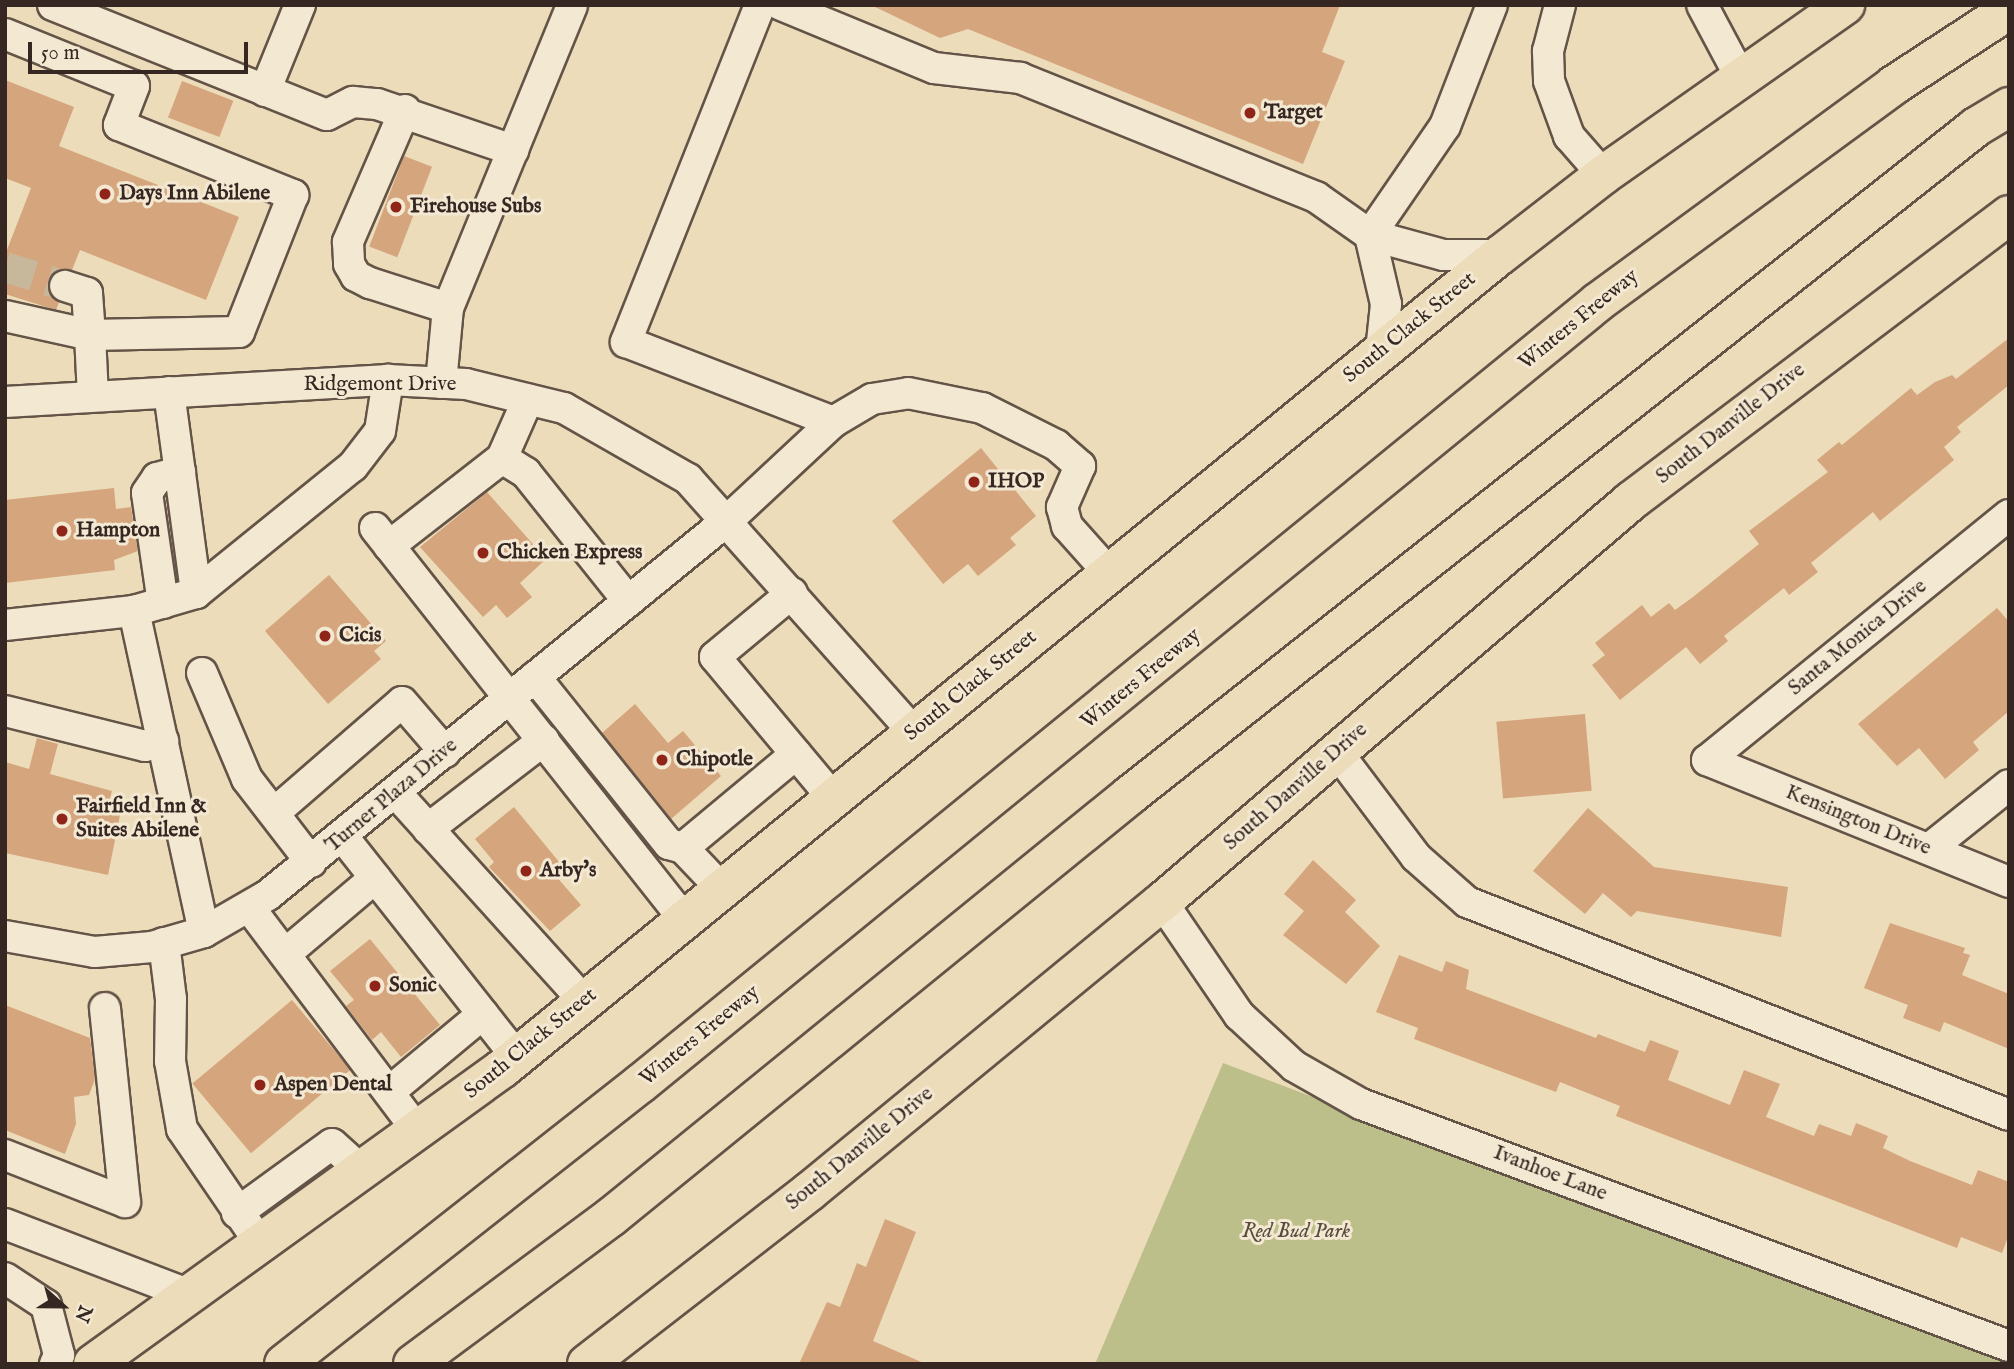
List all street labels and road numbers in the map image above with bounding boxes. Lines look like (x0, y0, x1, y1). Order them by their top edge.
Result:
street label: Winters Freeway (1514, 264, 1644, 376)
street label: South Clack Street (1339, 267, 1481, 389)
street label: South Danville Drive (1651, 358, 1811, 490)
street label: Ridgemont Drive (304, 372, 456, 398)
street label: Santa Monica Drive (1784, 574, 1932, 702)
street label: Winters Freeway (1076, 623, 1206, 735)
street label: South Clack Street (900, 625, 1042, 747)
street label: South Danville Drive (1219, 718, 1373, 856)
street label: Turner Plaza Drive (321, 733, 463, 859)
street label: Kensington Drive (1782, 780, 1934, 862)
street label: Winters Freeway (635, 980, 765, 1092)
street label: South Clack Street (460, 983, 602, 1105)
street label: South Danville Drive (781, 1082, 939, 1216)
street label: Ivanhoe Lane (1490, 1141, 1610, 1207)

